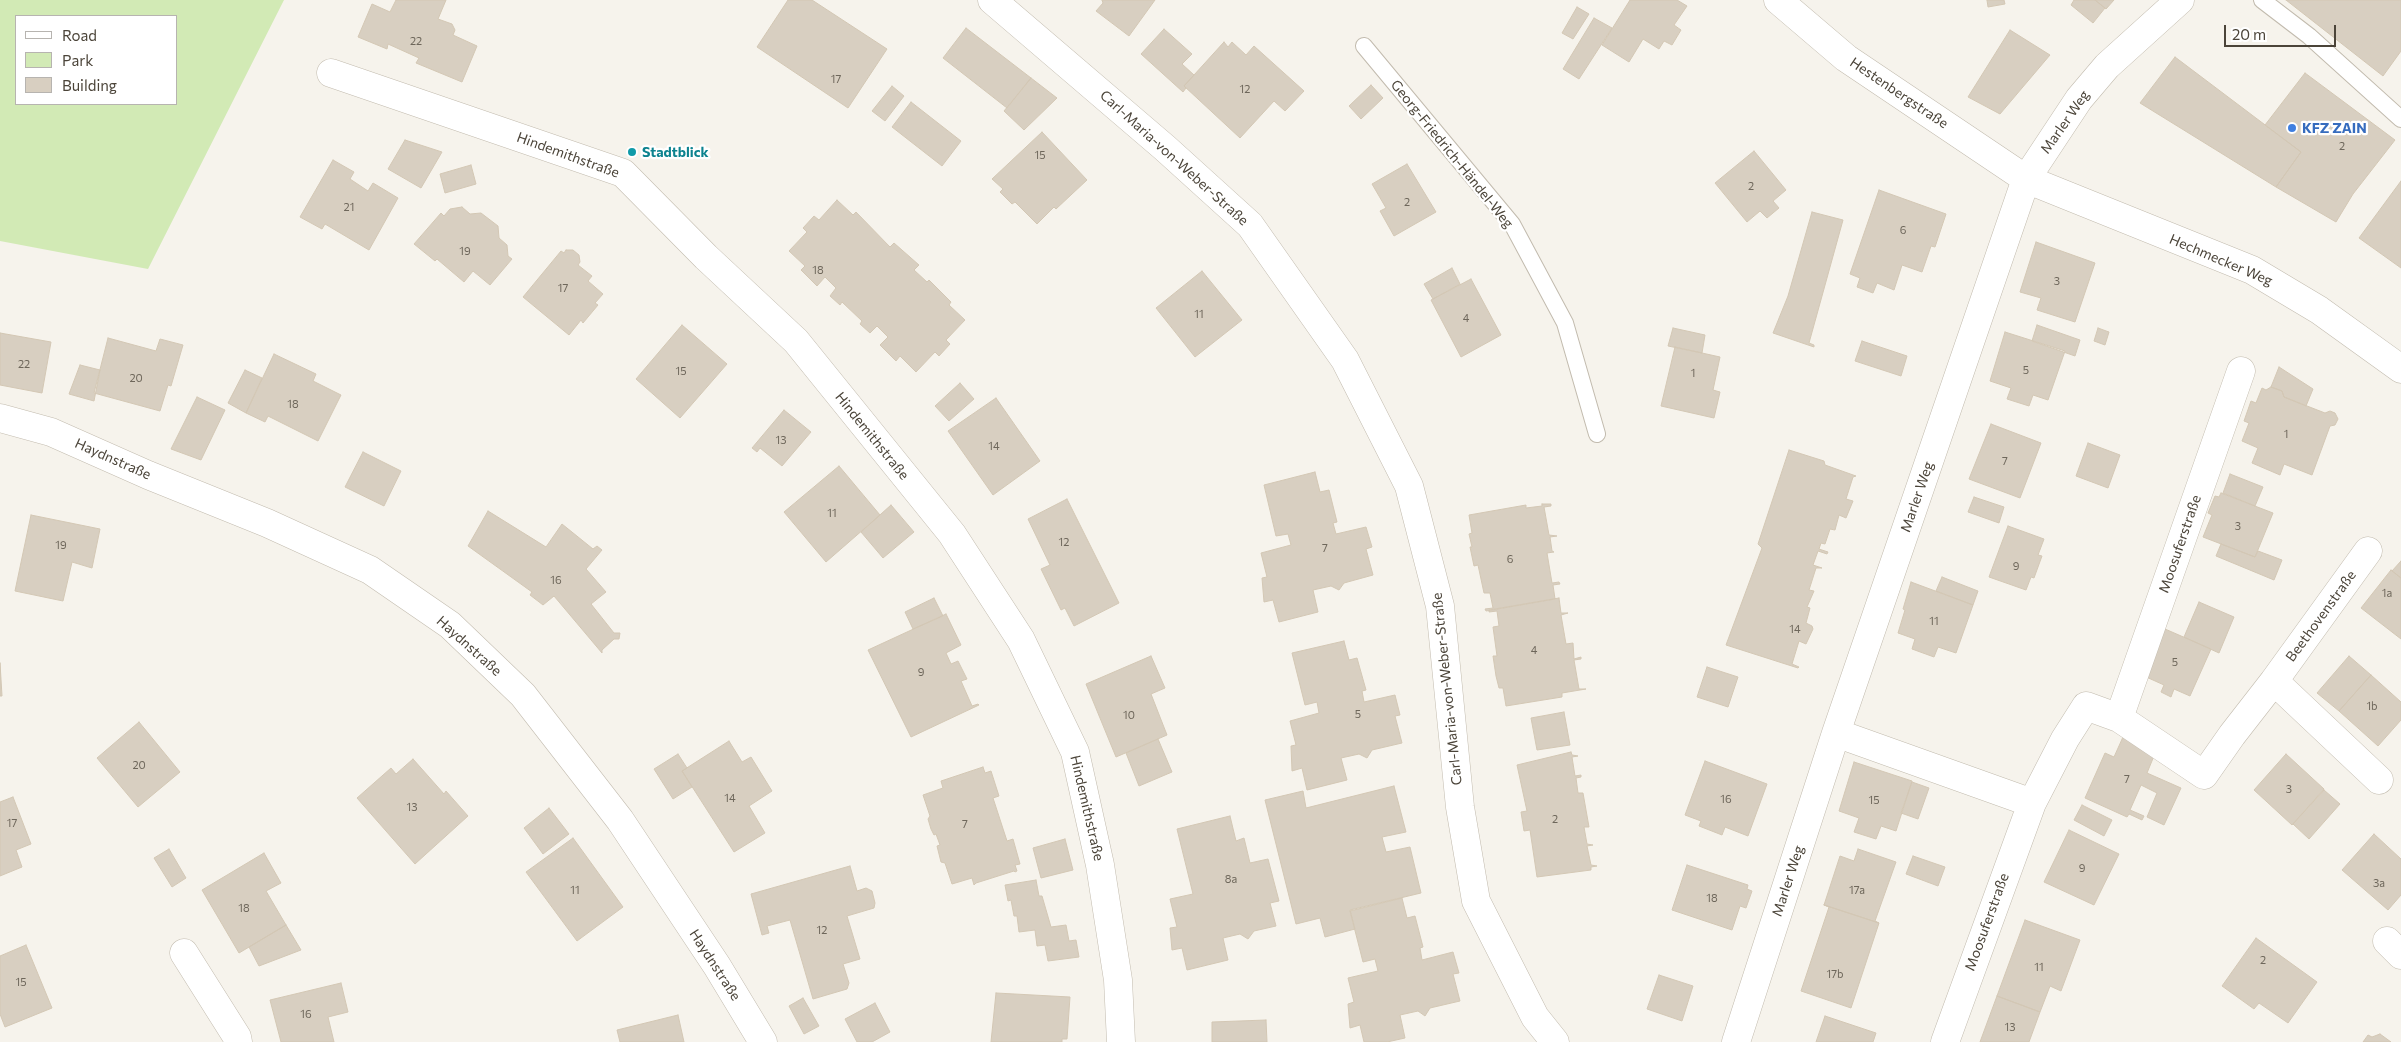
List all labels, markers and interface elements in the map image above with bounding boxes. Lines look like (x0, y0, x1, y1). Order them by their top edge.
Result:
legend (15, 15, 178, 105)
scale bar (2226, 15, 2338, 47)
text: 20 m (2232, 25, 2266, 43)
text: Road (62, 26, 97, 44)
house number: 22 (410, 34, 422, 48)
text: Park (62, 51, 93, 69)
street label: Hestenbergstraße (1847, 54, 1951, 132)
house number: 17 (831, 72, 841, 86)
text: Building (62, 76, 117, 94)
street label: Georg-Friedrich-Händel-Weg (1387, 77, 1517, 231)
house number: 12 (1240, 82, 1250, 96)
street label: Carl-Maria-von-Weber-Straße (1096, 87, 1252, 229)
street label: Marler Weg (2037, 87, 2093, 157)
place label: KFZ ZAIN (2302, 120, 2367, 136)
marker: KFZ ZAIN (2286, 122, 2298, 134)
street label: Hindemithstraße (514, 129, 622, 181)
house number: 2 (2339, 139, 2345, 153)
place label: Stadtblick (642, 144, 708, 160)
marker: Stadtblick (626, 146, 638, 158)
house number: 15 (1034, 148, 1046, 162)
house number: 2 (1748, 179, 1754, 193)
house number: 2 (1404, 195, 1410, 209)
house number: 21 (344, 200, 354, 214)
house number: 6 (1900, 223, 1906, 237)
street label: Hechmecker Weg (2167, 231, 2275, 289)
house number: 19 (459, 244, 471, 258)
house number: 18 (812, 263, 824, 277)
house number: 3 (2054, 274, 2060, 288)
house number: 17 (558, 281, 568, 295)
house number: 11 (1194, 307, 1204, 321)
house number: 4 (1463, 311, 1469, 325)
house number: 22 (18, 357, 30, 371)
house number: 5 (2023, 363, 2029, 377)
house number: 15 (675, 364, 687, 378)
house number: 1 (1691, 366, 1695, 380)
house number: 20 (129, 371, 143, 385)
street label: Hindemithstraße (832, 389, 912, 483)
house number: 18 (287, 397, 299, 411)
house number: 1 (2284, 427, 2288, 441)
house number: 13 (776, 433, 786, 447)
street label: Haydnstraße (72, 435, 154, 483)
house number: 14 (988, 439, 1000, 453)
house number: 7 (2002, 454, 2008, 468)
street label: Marler Weg (1897, 459, 1937, 535)
street label: Moosuferstraße (2155, 493, 2205, 595)
house number: 11 (827, 506, 837, 520)
house number: 3 (2235, 519, 2241, 533)
house number: 12 (1059, 535, 1069, 549)
house number: 19 (55, 538, 67, 552)
house number: 7 (1322, 541, 1328, 555)
house number: 6 (1507, 552, 1513, 566)
house number: 9 (2013, 559, 2019, 573)
street label: Beethovenstraße (2282, 567, 2360, 665)
house number: 16 (550, 573, 562, 587)
house number: 1a (2382, 586, 2392, 600)
street label: Carl-Maria-von-Weber-Straße (1429, 592, 1465, 786)
street label: Haydnstraße (433, 612, 505, 680)
house number: 11 (1929, 614, 1939, 628)
house number: 14 (1789, 622, 1801, 636)
house number: 4 (1531, 643, 1537, 657)
house number: 5 (2172, 655, 2178, 669)
house number: 9 (918, 665, 924, 679)
house number: 1b (2366, 699, 2378, 713)
house number: 5 (1355, 707, 1361, 721)
house number: 10 (1123, 708, 1135, 722)
street label: Hindemithstraße (1067, 754, 1107, 862)
house number: 20 (132, 758, 146, 772)
house number: 7 (2124, 772, 2130, 786)
house number: 3 (2286, 782, 2292, 796)
house number: 14 (724, 791, 736, 805)
house number: 16 (1720, 792, 1732, 806)
house number: 15 (1868, 793, 1880, 807)
house number: 13 (407, 800, 417, 814)
house number: 2 (1552, 812, 1558, 826)
house number: 17 (7, 816, 17, 830)
house number: 7 (962, 817, 968, 831)
street label: Marler Weg (1769, 843, 1807, 919)
house number: 9 (2079, 861, 2085, 875)
street label: Moosuferstraße (1962, 871, 2012, 973)
house number: 8a (1225, 872, 1237, 886)
house number: 3a (2373, 876, 2385, 890)
house number: 11 (570, 883, 580, 897)
house number: 17a (1849, 883, 1865, 897)
house number: 18 (1706, 891, 1718, 905)
house number: 18 (238, 901, 250, 915)
house number: 12 (817, 923, 827, 937)
street label: Haydnstraße (686, 926, 744, 1004)
house number: 2 (2260, 953, 2266, 967)
house number: 11 (2034, 960, 2044, 974)
house number: 17b (1826, 967, 1844, 981)
house number: 15 (15, 975, 27, 989)
house number: 16 (300, 1007, 312, 1021)
house number: 13 (2005, 1020, 2015, 1034)

